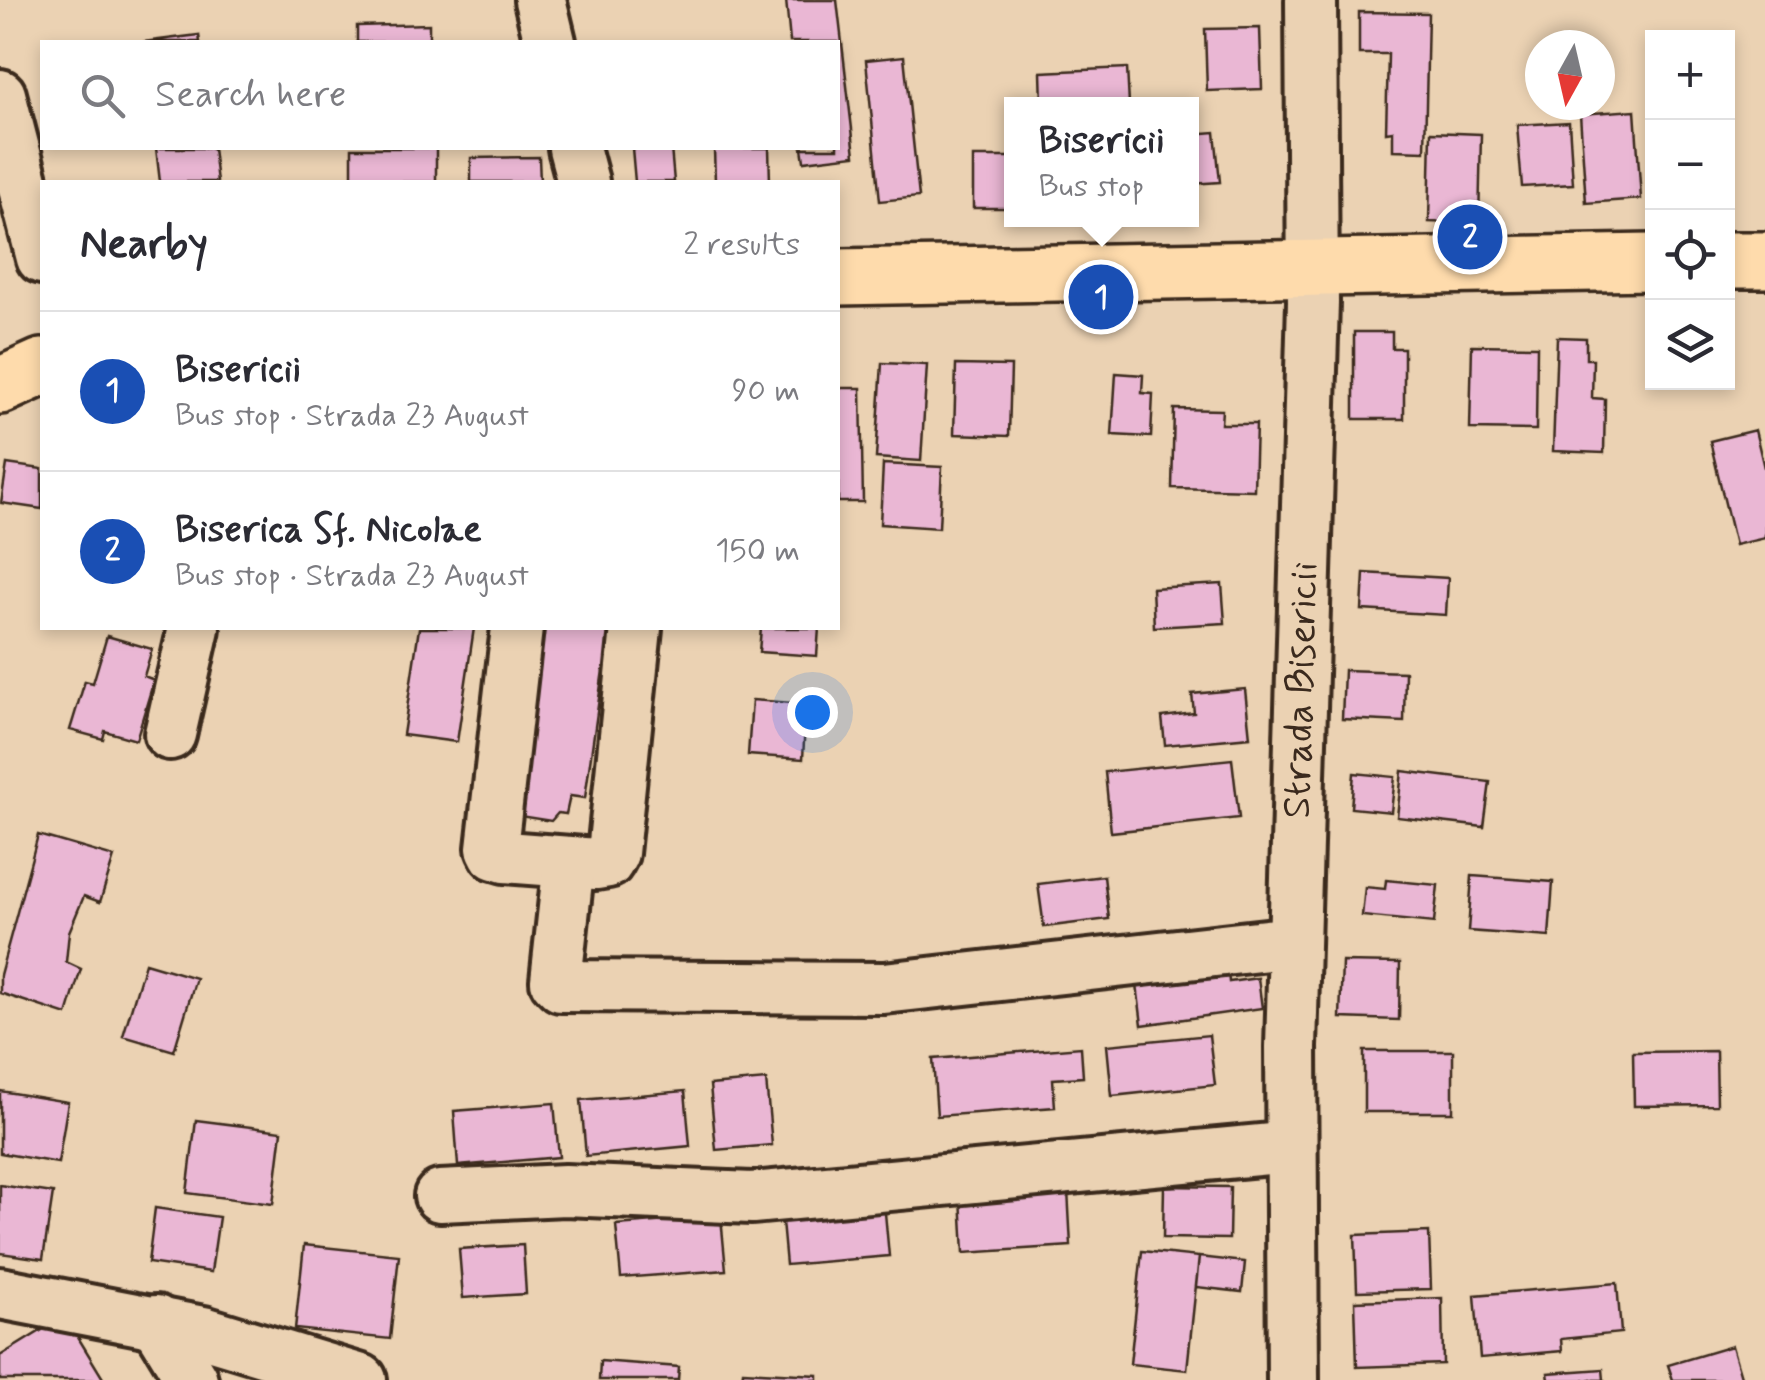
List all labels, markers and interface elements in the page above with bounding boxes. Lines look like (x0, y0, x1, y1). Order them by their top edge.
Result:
north arrow (1525, 30, 1615, 120)
map controls (1645, 30, 1735, 390)
button: + (1645, 30, 1735, 120)
search box (40, 40, 840, 150)
icon: search (75, 68, 130, 123)
text: Search here (155, 71, 346, 120)
popup (1004, 97, 1199, 227)
text: Bisericii (1038, 117, 1165, 166)
button: − (1645, 120, 1735, 210)
text: Bus stop (1038, 166, 1144, 208)
pin: 2 (1438, 200, 1502, 274)
button: locate (1645, 210, 1735, 300)
text: Nearby (80, 218, 208, 273)
text: 2 results (683, 224, 800, 266)
pin: 1 (1068, 260, 1134, 334)
button: layers (1645, 300, 1735, 390)
text: Bisericii (175, 346, 301, 395)
text: 1 (105, 370, 120, 412)
text: 90 m (732, 370, 800, 412)
text: Bus stop · Strada 23 August (175, 395, 529, 437)
text: Biserica Sf. Nicolae (175, 506, 482, 555)
text: 2 (105, 530, 120, 572)
text: 150 m (715, 530, 800, 572)
text: Bus stop · Strada 23 August (175, 555, 529, 597)
street label: Strada Bisericii (1272, 561, 1331, 819)
your location (787, 687, 838, 738)

